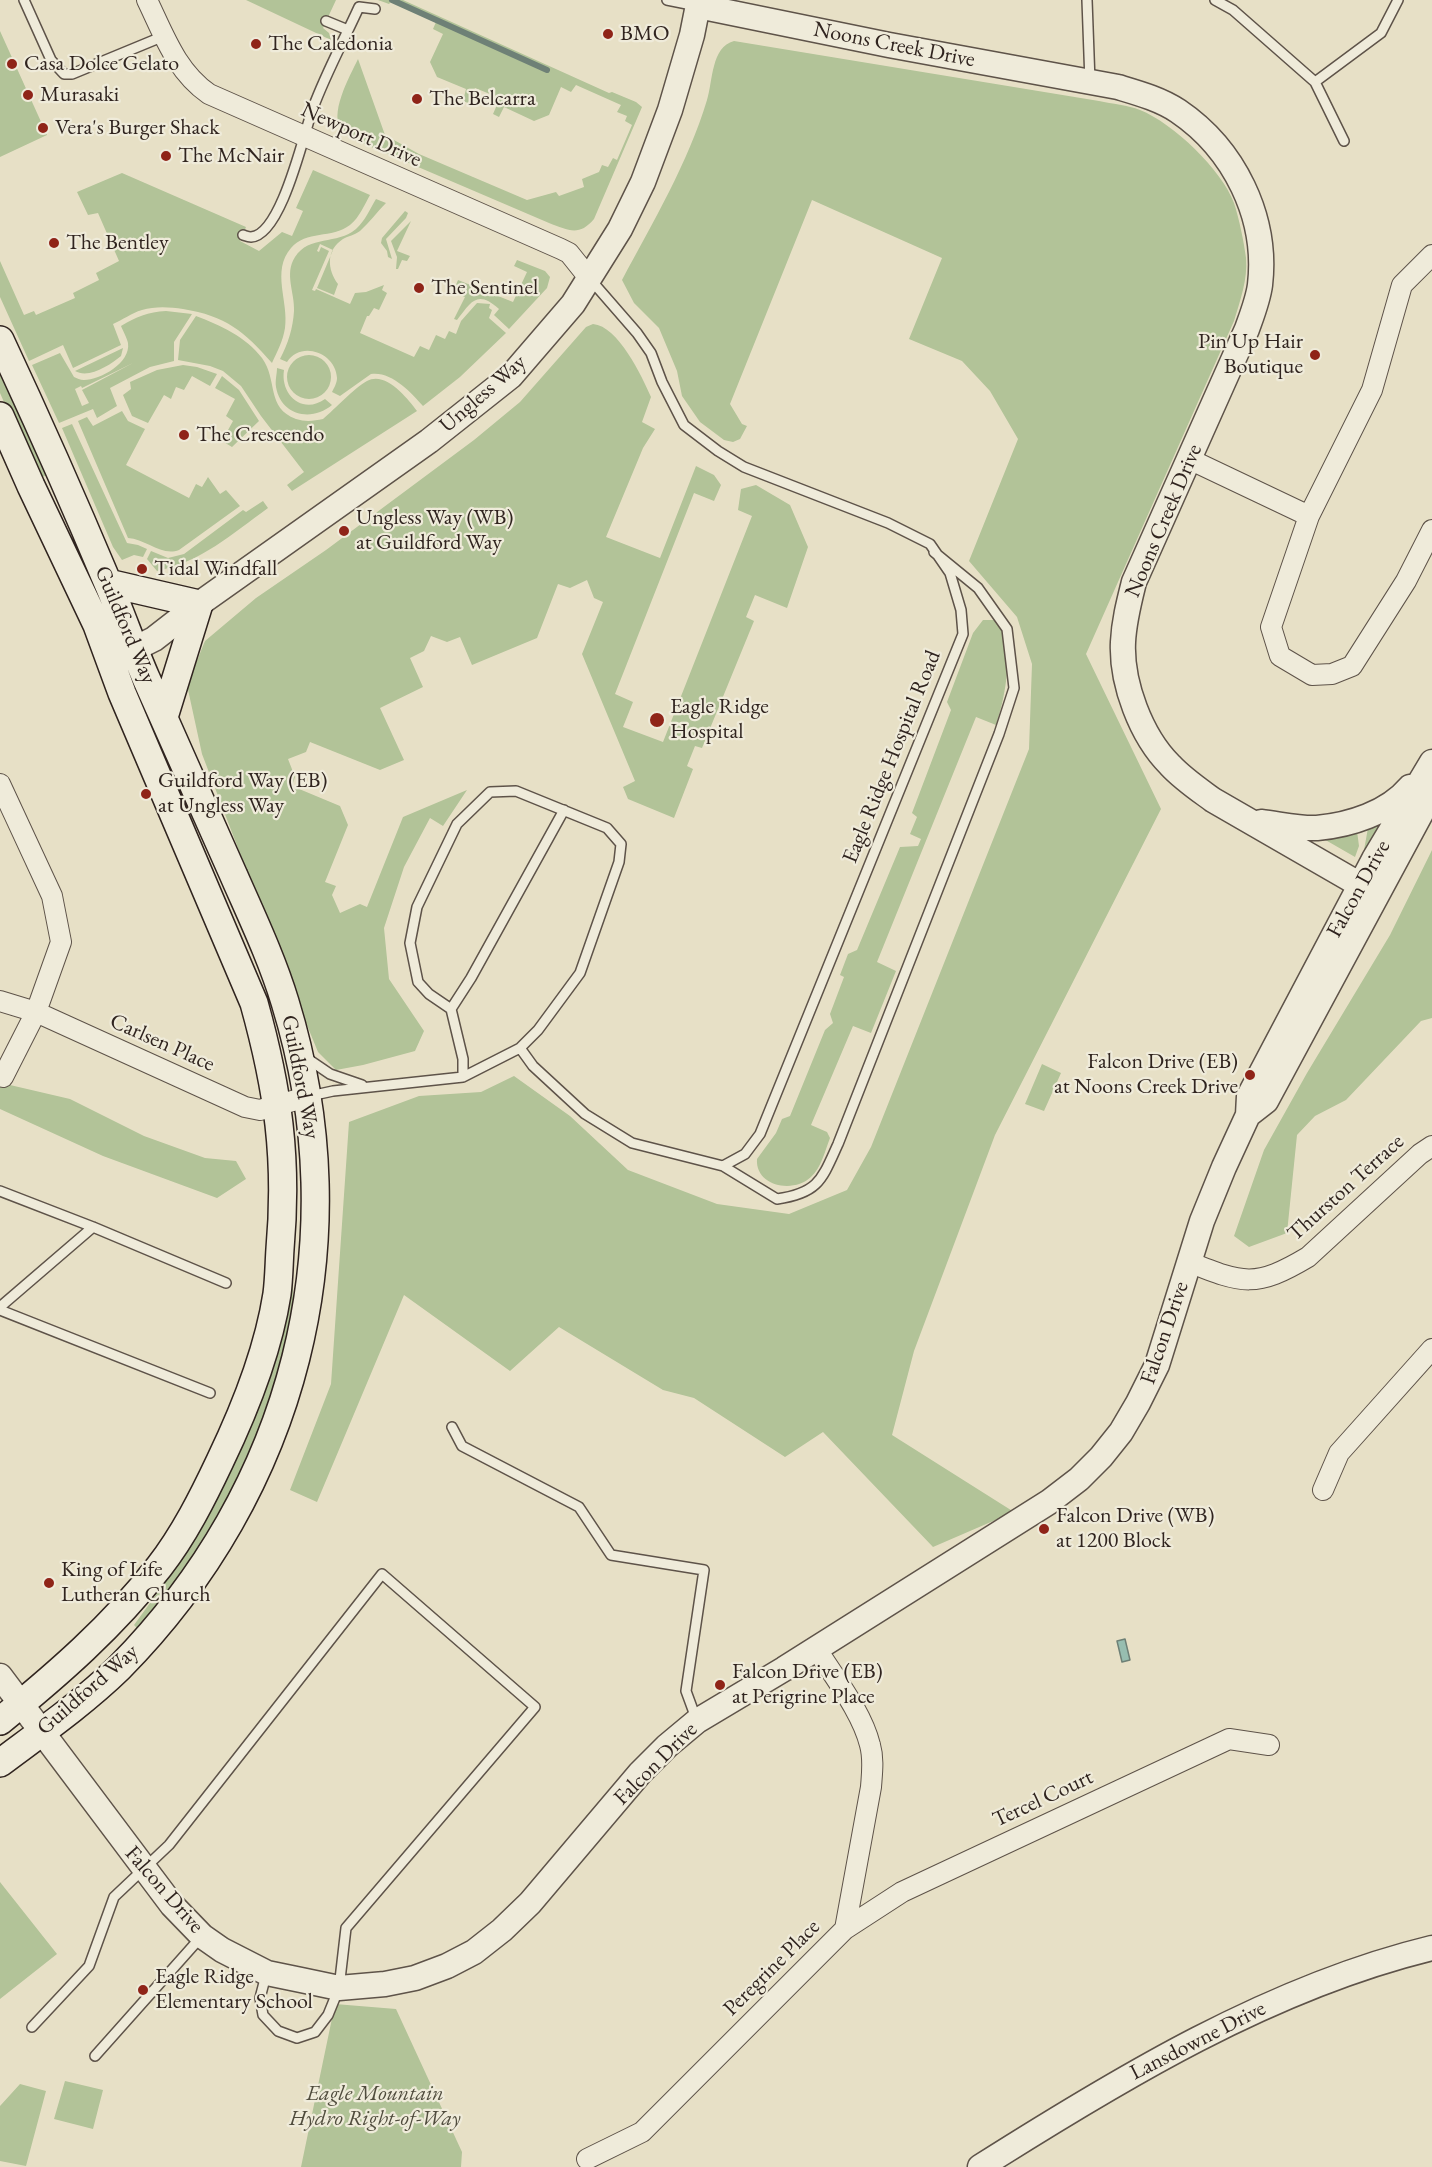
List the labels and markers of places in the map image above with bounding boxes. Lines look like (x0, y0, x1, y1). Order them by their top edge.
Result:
place label: BMO (620, 21, 670, 47)
marker: BMO (601, 27, 615, 41)
place label: The Caledonia (268, 31, 393, 57)
marker: The Caledonia (249, 37, 263, 51)
place label: Casa Dolce Gelato (24, 51, 179, 77)
marker: Casa Dolce Gelato (5, 57, 19, 71)
place label: Murasaki (40, 82, 119, 108)
place label: The Belcarra (429, 86, 536, 112)
marker: Murasaki (21, 88, 35, 102)
marker: The Belcarra (410, 92, 424, 106)
place label: Vera's Burger Shack (55, 115, 220, 141)
marker: Vera's Burger Shack (36, 121, 50, 135)
place label: The McNair (178, 143, 284, 169)
marker: The McNair (159, 149, 173, 163)
place label: The Bentley (66, 230, 169, 256)
marker: The Bentley (47, 236, 61, 250)
place label: The Sentinel (431, 275, 538, 301)
marker: The Sentinel (412, 281, 426, 295)
place label: Pin Up Hair Boutique (1198, 329, 1303, 380)
marker: Pin Up Hair Boutique (1308, 348, 1322, 362)
place label: The Crescendo (196, 422, 324, 448)
marker: The Crescendo (177, 428, 191, 442)
place label: Ungless Way (WB) at Guildford Way (356, 505, 513, 556)
marker: Ungless Way (WB) at Guildford Way (337, 524, 351, 538)
place label: Tidal Windfall (154, 556, 277, 582)
marker: Tidal Windfall (135, 562, 149, 576)
place label: Eagle Ridge Hospital (670, 694, 769, 746)
marker: Eagle Ridge Hospital (648, 711, 666, 729)
place label: Guildford Way (EB) at Ungless Way (158, 768, 327, 819)
marker: Guildford Way (EB) at Ungless Way (139, 787, 153, 801)
place label: Falcon Drive (EB) at Noons Creek Drive (1054, 1049, 1238, 1100)
marker: Falcon Drive (EB) at Noons Creek Drive (1243, 1068, 1257, 1082)
place label: Falcon Drive (WB) at 1200 Block (1056, 1503, 1214, 1554)
marker: Falcon Drive (WB) at 1200 Block (1037, 1522, 1051, 1536)
place label: King of Life Lutheran Church (61, 1557, 211, 1609)
marker: King of Life Lutheran Church (42, 1576, 56, 1590)
place label: Falcon Drive (EB) at Perigrine Place (732, 1659, 883, 1711)
marker: Falcon Drive (EB) at Perigrine Place (713, 1678, 727, 1692)
place label: Eagle Ridge Elementary School (155, 1964, 313, 2016)
marker: Eagle Ridge Elementary School (136, 1983, 150, 1997)

